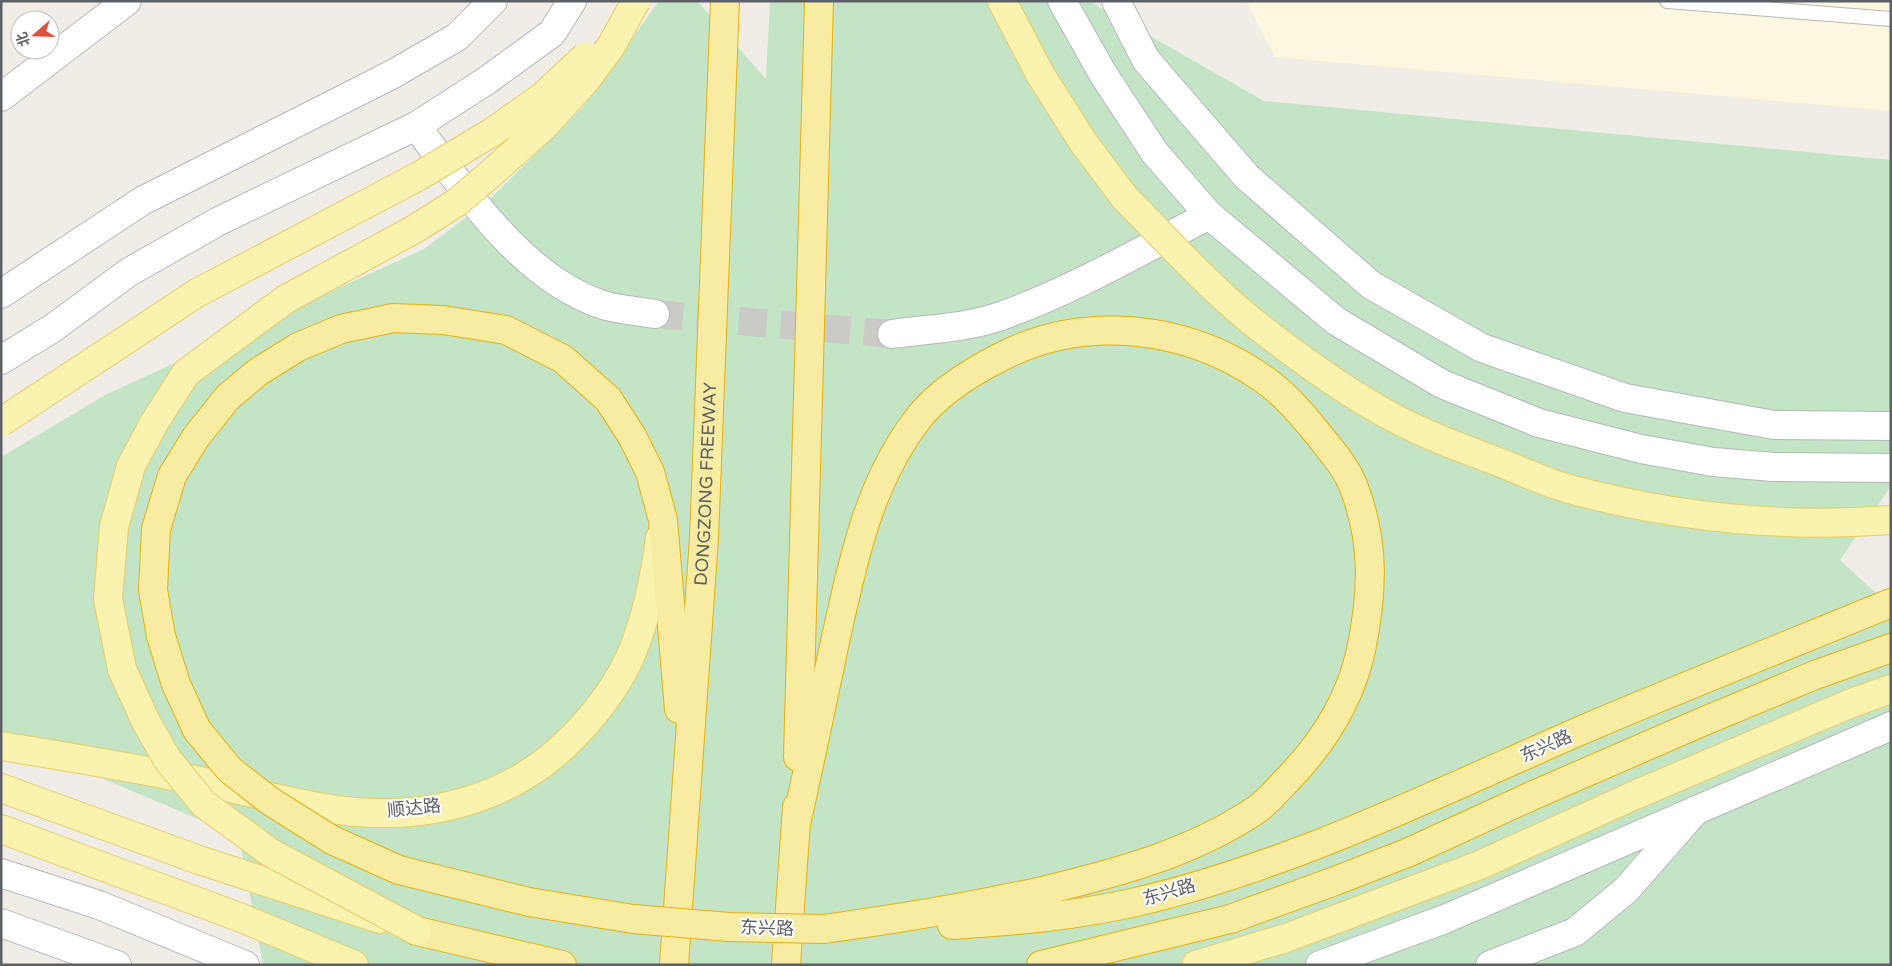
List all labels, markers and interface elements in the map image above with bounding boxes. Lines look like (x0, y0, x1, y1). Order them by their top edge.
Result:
north arrow (10, 10, 60, 60)
text: 北 (13, 30, 34, 49)
street label: DONGZONG FREEWAY (690, 381, 721, 587)
street label: 东兴路 (1517, 725, 1575, 767)
street label: 顺达路 (386, 794, 442, 822)
street label: 东兴路 (1140, 874, 1198, 910)
street label: 东兴路 (740, 916, 794, 940)

